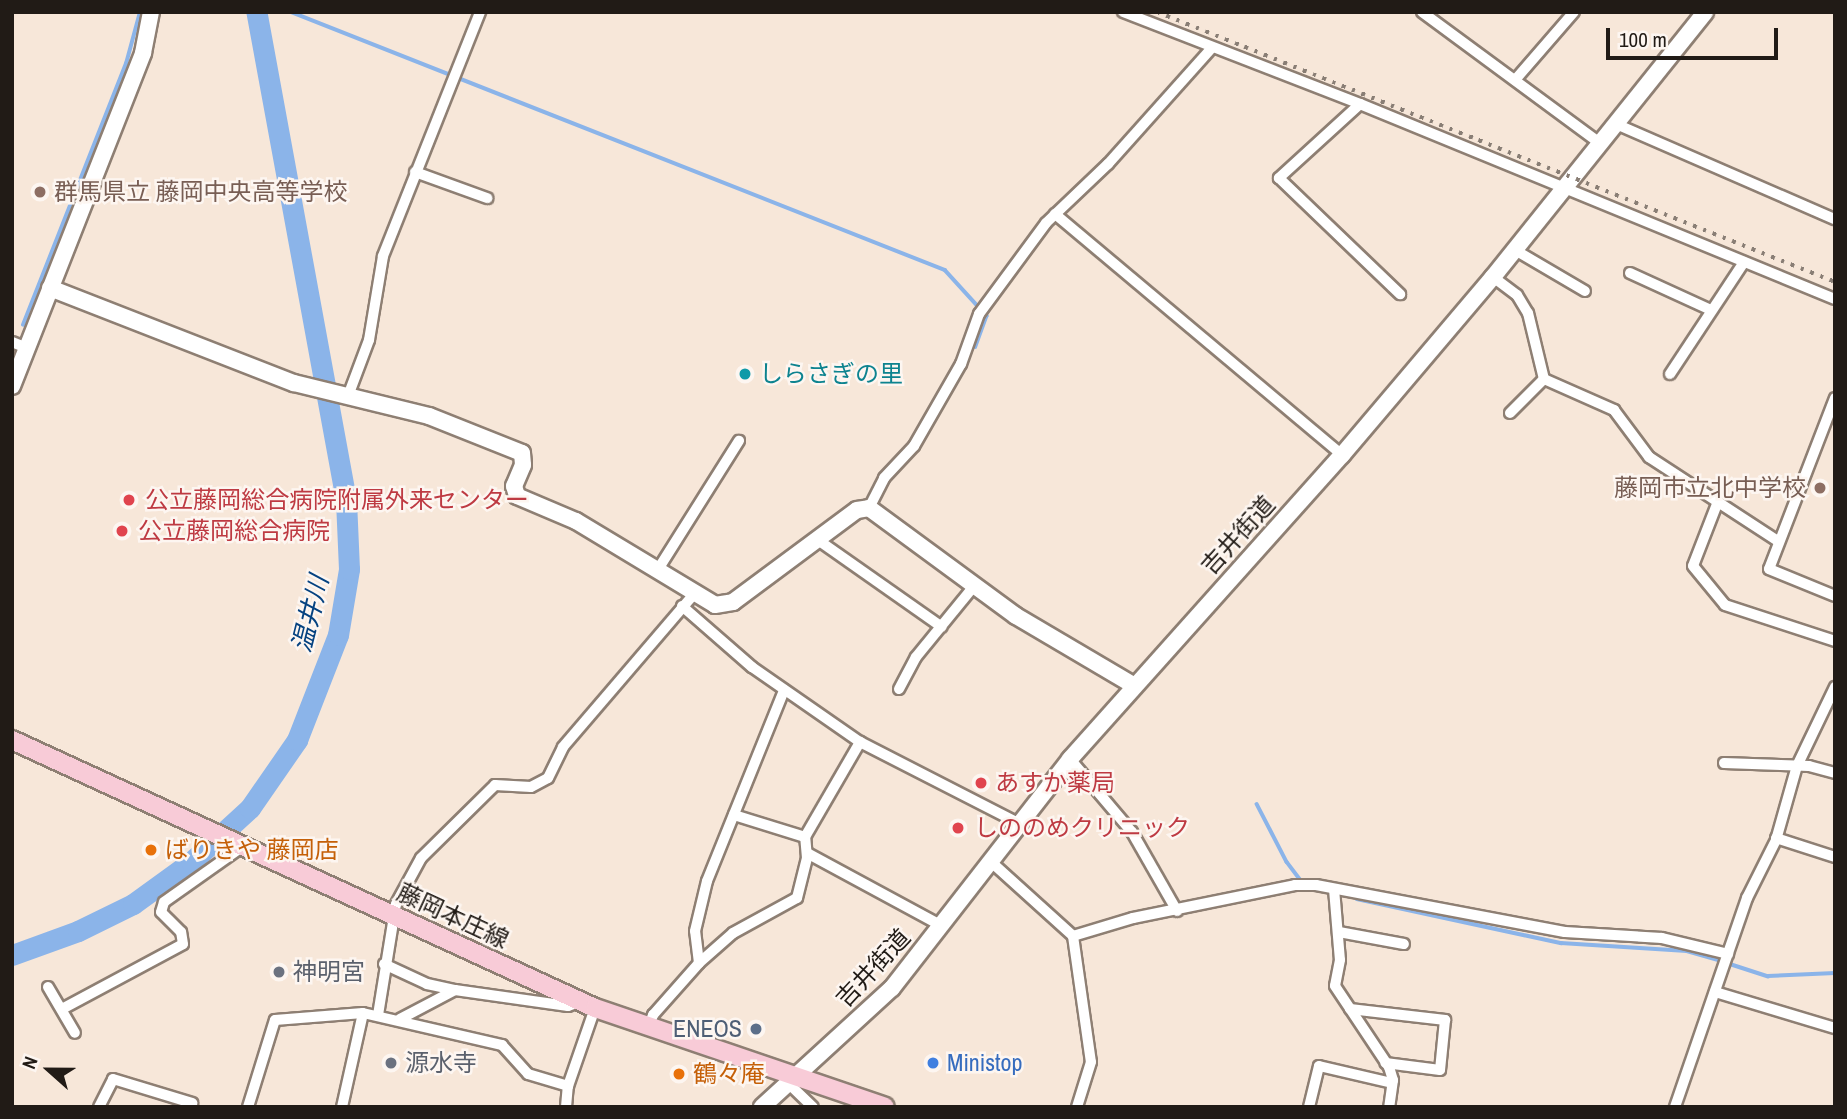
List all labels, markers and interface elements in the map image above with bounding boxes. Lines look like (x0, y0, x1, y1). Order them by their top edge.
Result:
scale bar (1609, 14, 1780, 58)
text: 100 m (1619, 25, 1667, 54)
place label: 群馬県立 藤岡中央高等学校 (54, 178, 347, 206)
marker: 群馬県立 藤岡中央高等学校 (32, 184, 48, 200)
place label: しらさぎの里 (759, 360, 903, 388)
marker: しらさぎの里 (737, 366, 753, 382)
place label: 藤岡市立北中学校 (1614, 474, 1806, 502)
marker: 藤岡市立北中学校 (1812, 480, 1828, 496)
place label: 公立藤岡総合病院附属外来センター (145, 486, 529, 514)
marker: 公立藤岡総合病院附属外来センター (119, 490, 139, 510)
street label: 吉井街道 (1195, 490, 1281, 580)
place label: 公立藤岡総合病院 (138, 517, 330, 545)
marker: 公立藤岡総合病院 (112, 521, 132, 541)
water label: 温井川 (285, 572, 335, 656)
place label: あすか薬局 (995, 769, 1115, 797)
marker: あすか薬局 (973, 775, 989, 791)
place label: しののめクリニック (974, 814, 1190, 842)
marker: しののめクリニック (948, 818, 968, 838)
place label: ばりきや 藤岡店 (165, 836, 338, 864)
marker: ばりきや 藤岡店 (143, 842, 159, 858)
street label: 藤岡本庄線 (393, 878, 513, 954)
street label: 吉井街道 (830, 923, 916, 1013)
place label: 神明宮 (293, 958, 365, 986)
marker: 神明宮 (271, 964, 287, 980)
place label: ENEOS (673, 1015, 742, 1043)
marker: ENEOS (748, 1021, 764, 1037)
north arrow (14, 1035, 84, 1105)
place label: 源水寺 (405, 1049, 477, 1077)
place label: Ministop (947, 1049, 1022, 1077)
text: N (15, 1053, 44, 1072)
marker: 源水寺 (383, 1055, 399, 1071)
marker: Ministop (925, 1055, 941, 1071)
place label: 鶴々庵 (693, 1060, 765, 1088)
marker: 鶴々庵 (671, 1066, 687, 1082)

